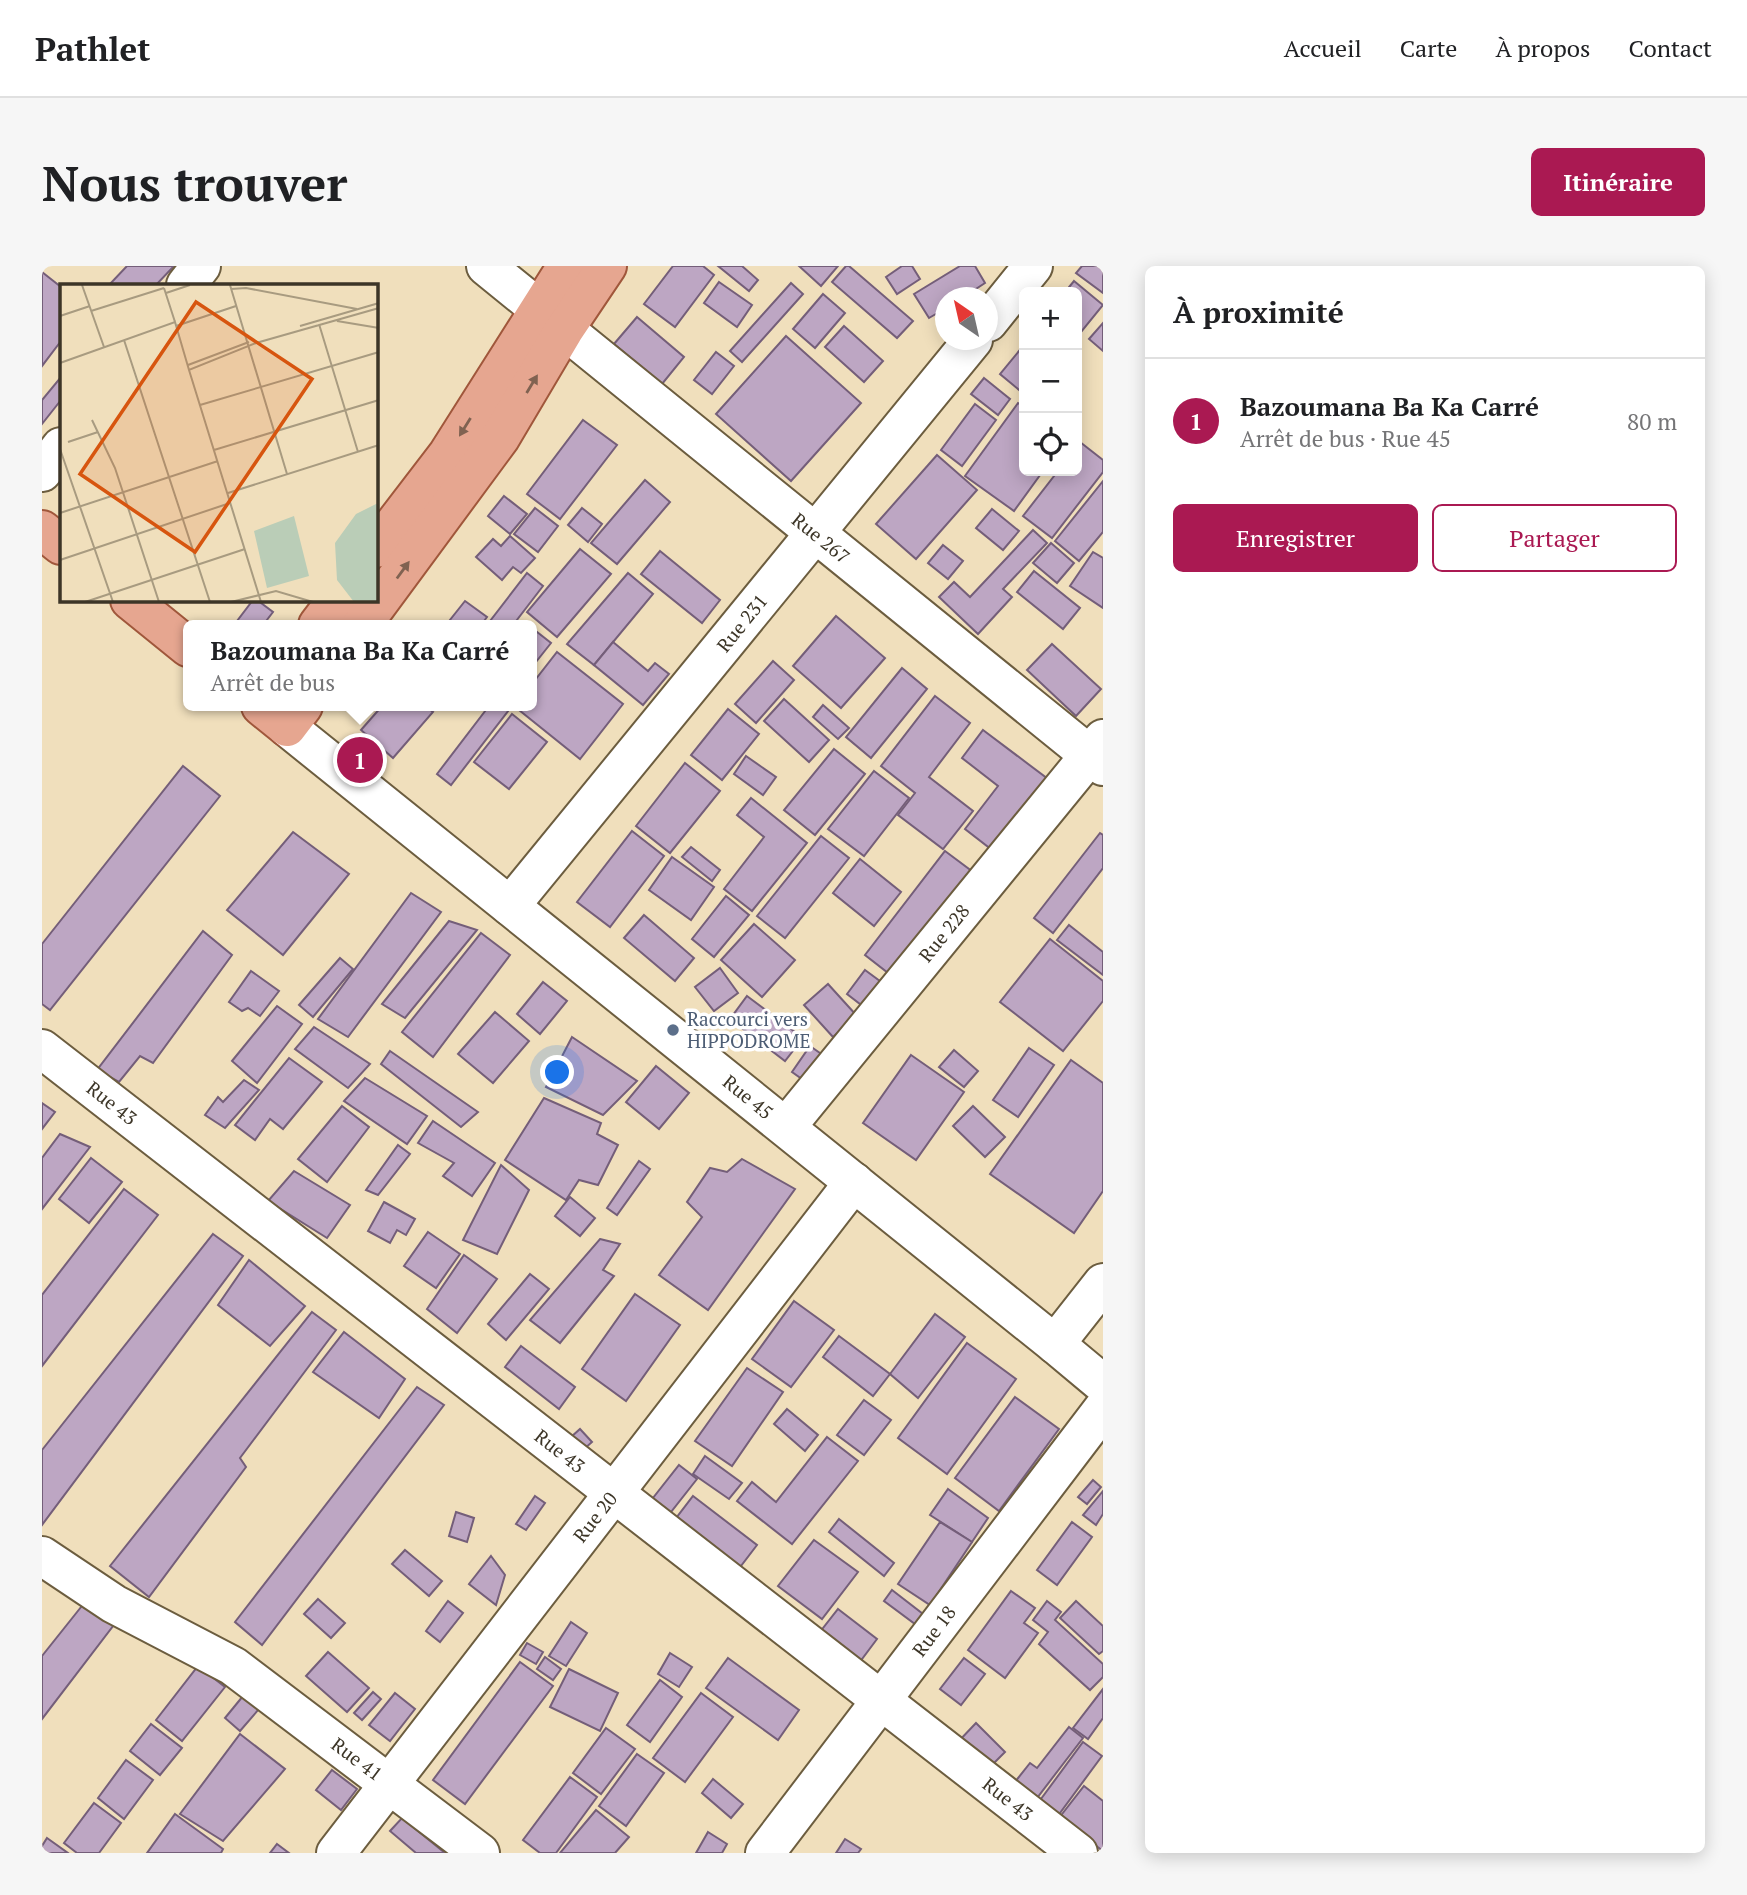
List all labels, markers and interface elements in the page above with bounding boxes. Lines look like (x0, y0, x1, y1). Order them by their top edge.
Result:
text: Pathlet (35, 27, 150, 70)
text: Accueil (1284, 32, 1362, 64)
text: Carte (1400, 32, 1457, 64)
text: À propos (1495, 32, 1591, 64)
text: Contact (1629, 32, 1712, 64)
button: Itinéraire (1531, 148, 1705, 216)
text: Nous trouver (42, 150, 347, 215)
inset map (60, 284, 378, 602)
north arrow (935, 287, 998, 350)
map controls (1019, 287, 1082, 476)
button: + (1019, 287, 1082, 350)
text: À proximité (1173, 292, 1344, 332)
button: − (1019, 350, 1082, 413)
one-way arrow (526, 374, 539, 393)
text: Bazoumana Ba Ka Carré (1240, 389, 1539, 423)
text: 1 (1190, 406, 1203, 437)
text: 80 m (1627, 406, 1677, 437)
button: locate (1019, 413, 1082, 476)
one-way arrow (459, 418, 472, 437)
text: Arrêt de bus · Rue 45 (1240, 423, 1451, 454)
button: Enregistrer (1173, 504, 1418, 572)
button: Partager (1432, 504, 1677, 572)
street label: Rue 267 (787, 507, 855, 569)
one-way arrow (395, 561, 409, 579)
street label: Rue 231 (711, 589, 773, 657)
popup (183, 620, 537, 711)
text: Bazoumana Ba Ka Carré (211, 633, 509, 667)
text: Arrêt de bus (211, 667, 335, 698)
pin: 1 (337, 734, 383, 786)
street label: Rue 228 (913, 899, 975, 967)
place label: Raccourci vers HIPPODROME (687, 1006, 811, 1053)
marker: Raccourci vers HIPPODROME (665, 1022, 681, 1038)
your location (540, 1055, 574, 1089)
street label: Rue 45 (718, 1069, 778, 1124)
street label: Rue 43 (82, 1075, 143, 1130)
street label: Rue 43 (530, 1423, 591, 1478)
street label: Rue 20 (567, 1486, 622, 1547)
street label: Rue 18 (906, 1600, 961, 1661)
street label: Rue 41 (327, 1731, 388, 1786)
street label: Rue 43 (978, 1771, 1039, 1826)

